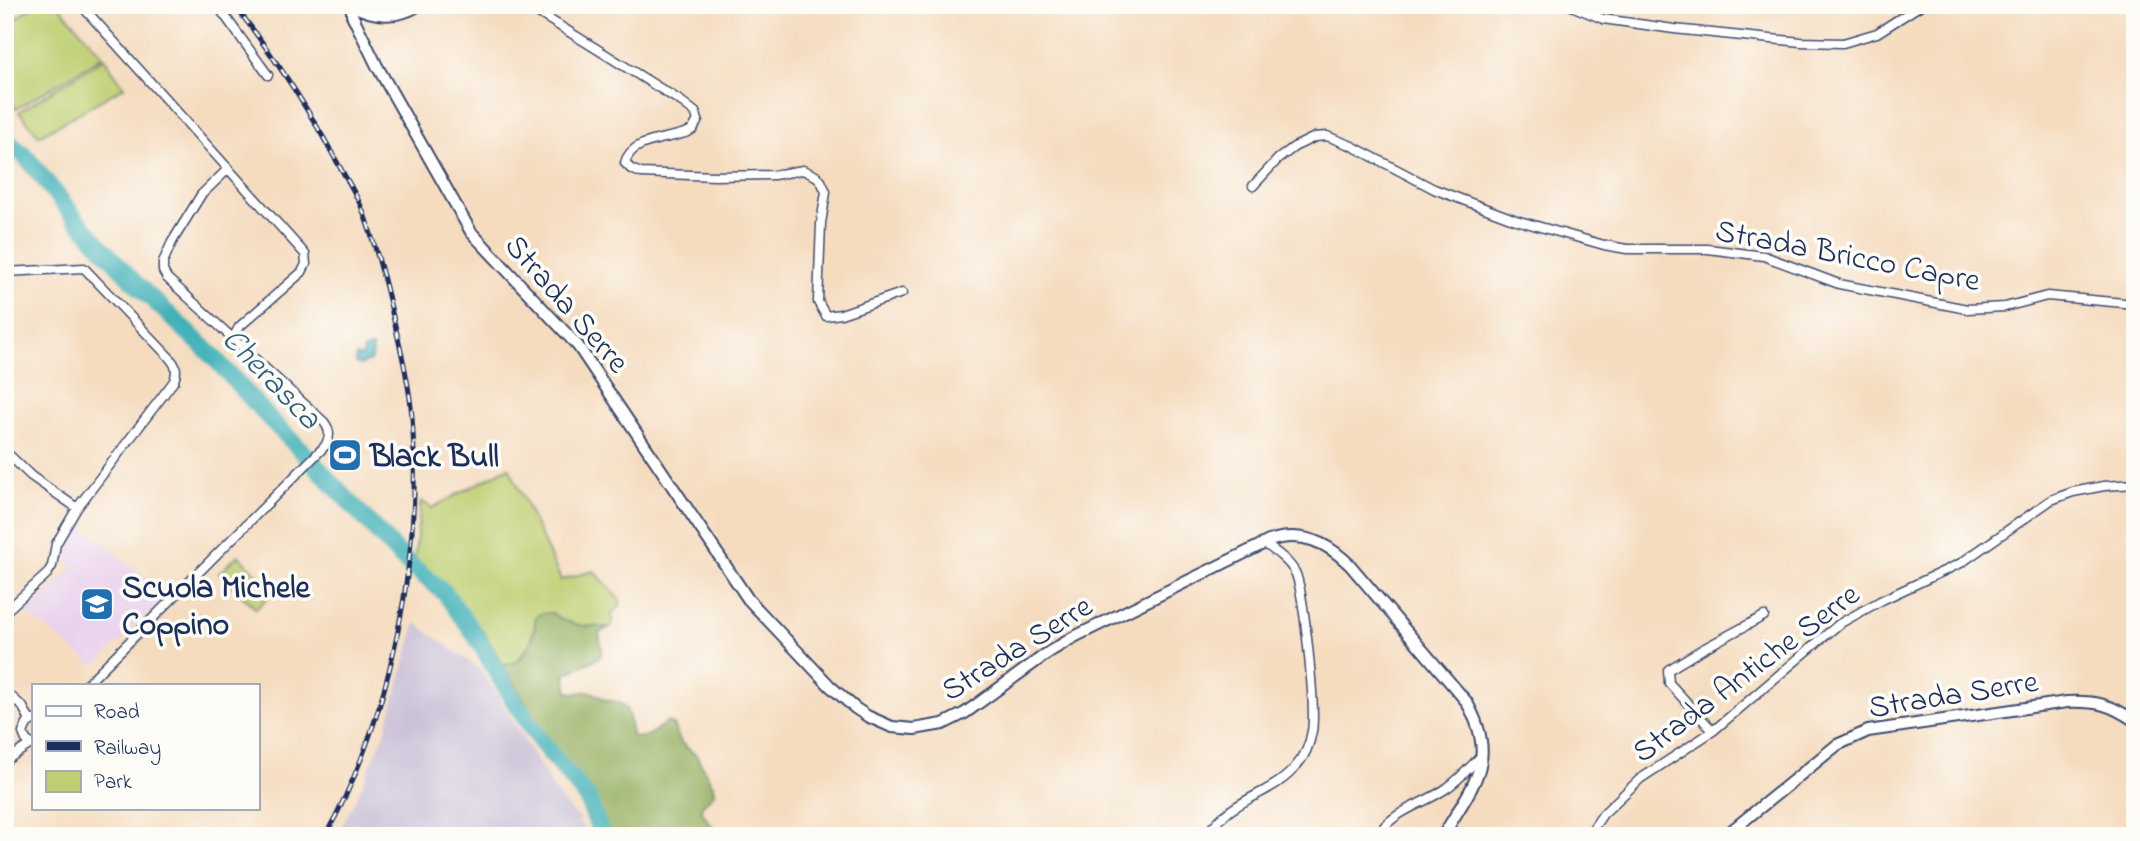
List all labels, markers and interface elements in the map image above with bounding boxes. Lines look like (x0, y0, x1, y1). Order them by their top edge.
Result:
street label: Strada Bricco Capre (1711, 209, 1984, 306)
street label: Strada Serre (492, 225, 640, 386)
water label: Cherasca (209, 318, 332, 443)
place label: Black Bull (368, 435, 499, 482)
sports icon: Black Bull (326, 436, 364, 474)
place label: Scuola Michele Coppino (122, 566, 312, 650)
street label: Strada Antiche Serre (1623, 573, 1871, 776)
street label: Strada Serre (933, 584, 1103, 715)
school or university icon: Scuola Michele Coppino (78, 585, 116, 623)
street label: Strada Serre (1866, 660, 2042, 733)
legend (32, 684, 259, 810)
text: Road (94, 698, 140, 728)
text: Railway (94, 734, 161, 766)
text: Park (94, 768, 133, 798)

